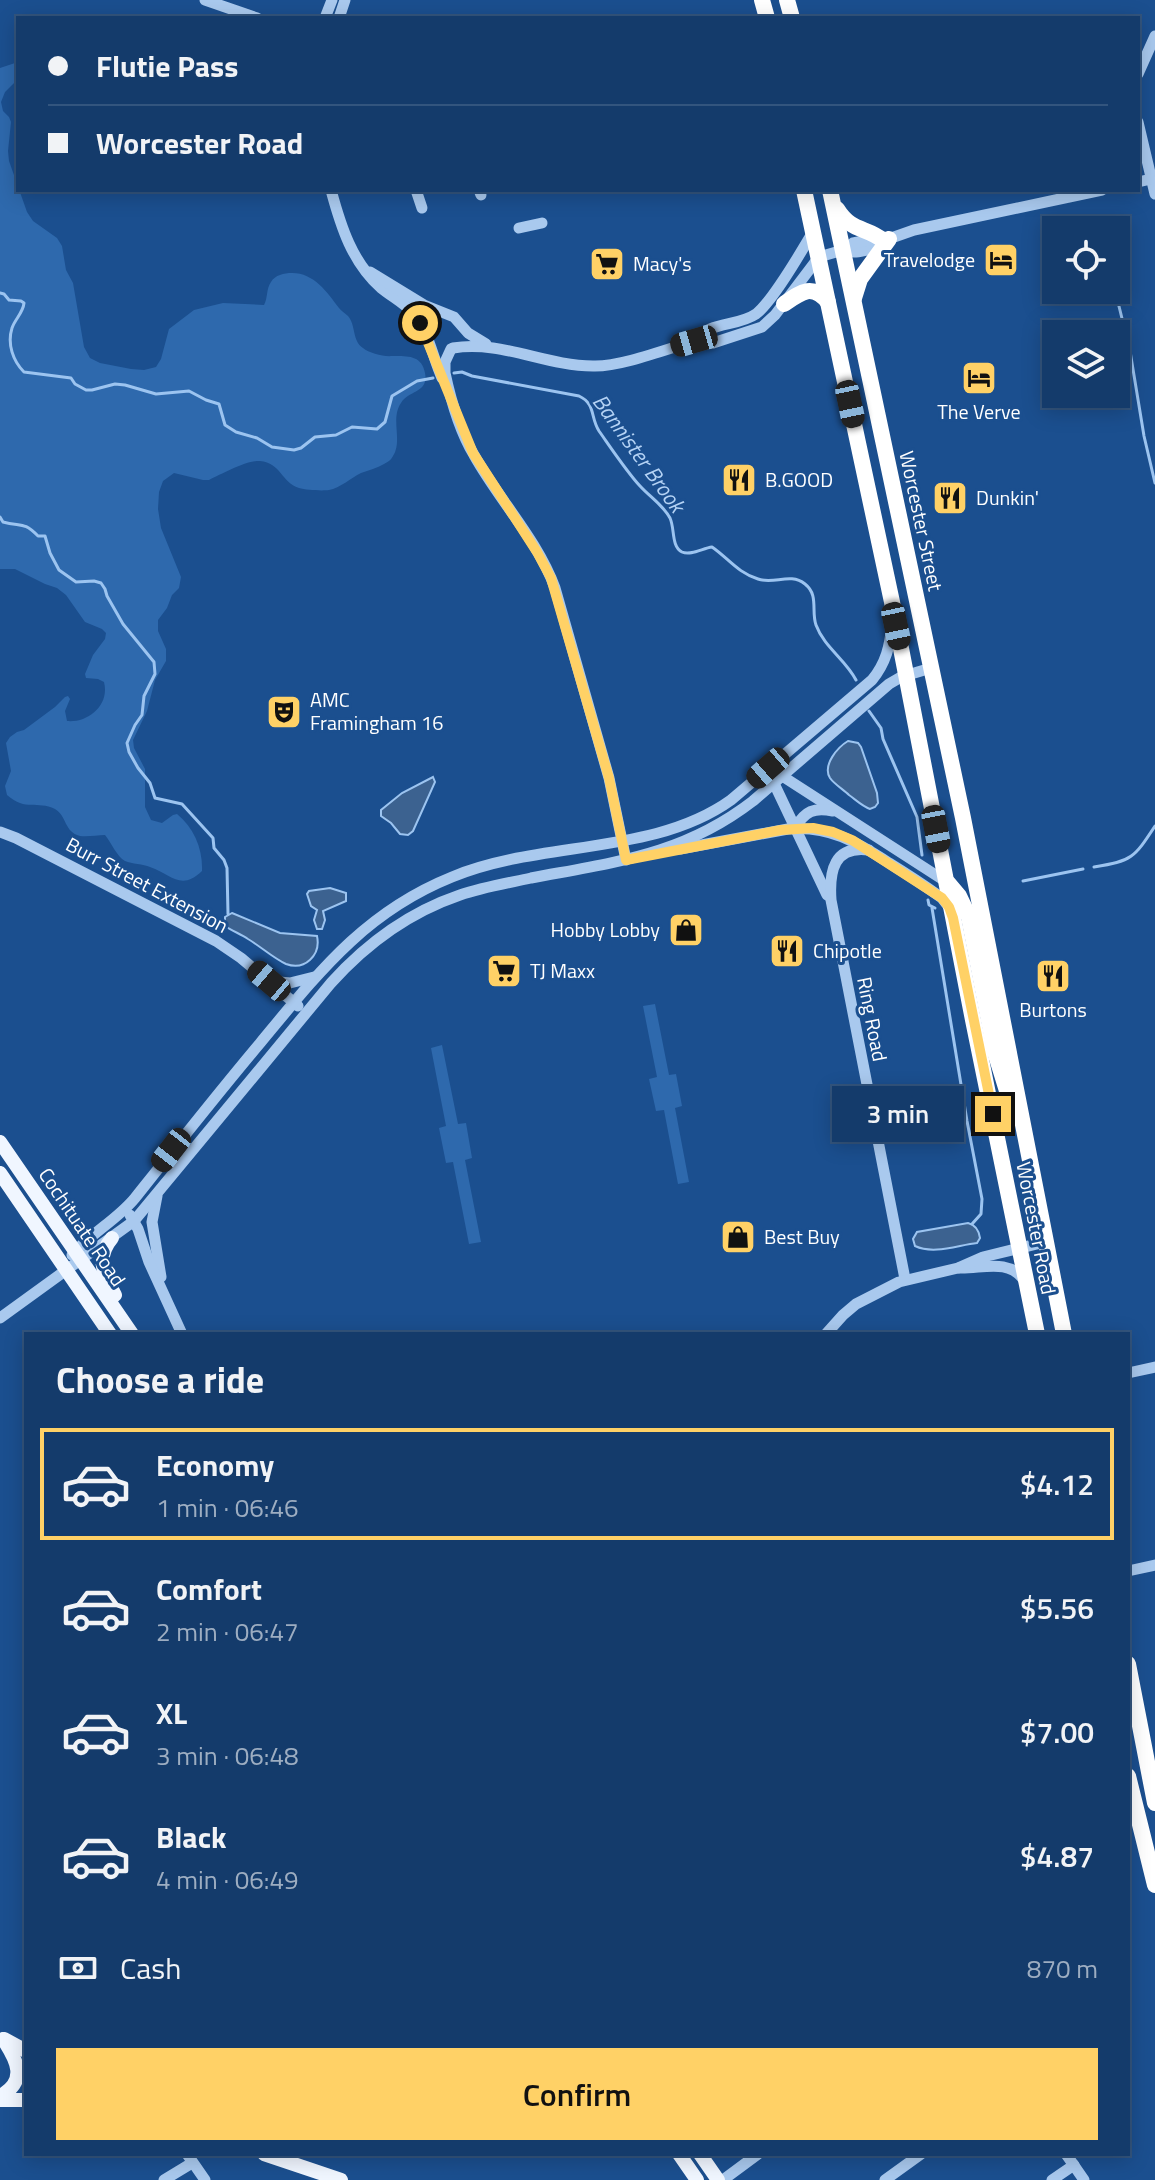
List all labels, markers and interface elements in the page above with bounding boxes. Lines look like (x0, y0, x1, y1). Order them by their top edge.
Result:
text: Flutie Pass (96, 43, 238, 89)
text: Worcester Road (96, 120, 303, 166)
map controls (1042, 216, 1130, 408)
button: locate (1042, 216, 1130, 304)
hotel icon: Travelodge (982, 241, 1020, 279)
place label: Travelodge (884, 244, 975, 275)
supermarket icon: Macy's (588, 245, 626, 283)
place label: Macy's (633, 248, 692, 279)
route start (402, 305, 438, 341)
button: layers (1042, 320, 1130, 408)
car (668, 323, 720, 359)
hotel icon: The Verve (960, 359, 998, 397)
car (833, 378, 867, 430)
water label: Bannister Brook (584, 387, 695, 521)
place label: The Verve (937, 396, 1021, 427)
street label: Worcester Street (892, 448, 951, 594)
restaurant icon: B.GOOD (720, 461, 758, 499)
place label: B.GOOD (765, 464, 833, 495)
restaurant icon: Dunkin' (931, 479, 969, 517)
place label: Dunkin' (976, 482, 1039, 513)
car (879, 600, 913, 652)
place label: AMC Framingham 16 (310, 684, 443, 738)
theatre icon: AMC Framingham 16 (265, 693, 303, 731)
car (742, 743, 794, 793)
car (920, 803, 952, 855)
street label: Burr Street Extension (60, 829, 234, 941)
shop icon: Hobby Lobby (667, 911, 705, 949)
place label: Hobby Lobby (551, 914, 660, 945)
restaurant icon: Chipotle (768, 932, 806, 970)
place label: Chipotle (813, 935, 882, 966)
supermarket icon: TJ Maxx (485, 952, 523, 990)
place label: TJ Maxx (530, 955, 595, 986)
car (243, 956, 295, 1006)
restaurant icon: Burtons (1034, 957, 1072, 995)
street label: Ring Road (849, 974, 896, 1064)
place label: Burtons (1019, 994, 1087, 1025)
callout: 3 min (833, 1086, 965, 1142)
text: 3 min (867, 1094, 929, 1133)
route end (975, 1096, 1011, 1132)
car (147, 1124, 195, 1176)
street label: Worcester Road (1008, 1159, 1065, 1297)
street label: Cochituate Road (31, 1161, 134, 1292)
shop icon: Best Buy (719, 1218, 757, 1256)
place label: Best Buy (764, 1221, 840, 1252)
text: Choose a ride (56, 1352, 264, 1407)
text: Economy (156, 1442, 274, 1488)
icon: car (60, 1448, 132, 1520)
text: $4.12 (1020, 1461, 1094, 1507)
text: 1 min · 06:46 (156, 1488, 299, 1527)
text: Comfort (156, 1566, 262, 1612)
icon: car (60, 1572, 132, 1644)
text: $5.56 (1020, 1585, 1094, 1631)
text: 2 min · 06:47 (156, 1612, 299, 1651)
text: XL (156, 1690, 187, 1736)
icon: car (60, 1696, 132, 1768)
text: $7.00 (1020, 1709, 1094, 1755)
text: 3 min · 06:48 (156, 1736, 299, 1775)
text: Black (156, 1814, 227, 1860)
icon: car (60, 1820, 132, 1892)
text: $4.87 (1020, 1833, 1094, 1879)
text: 4 min · 06:49 (156, 1860, 299, 1899)
text: Cash (120, 1945, 181, 1991)
icon: cash (56, 1946, 100, 1990)
text: 870 m (1027, 1949, 1098, 1988)
button: Confirm (56, 2048, 1098, 2140)

